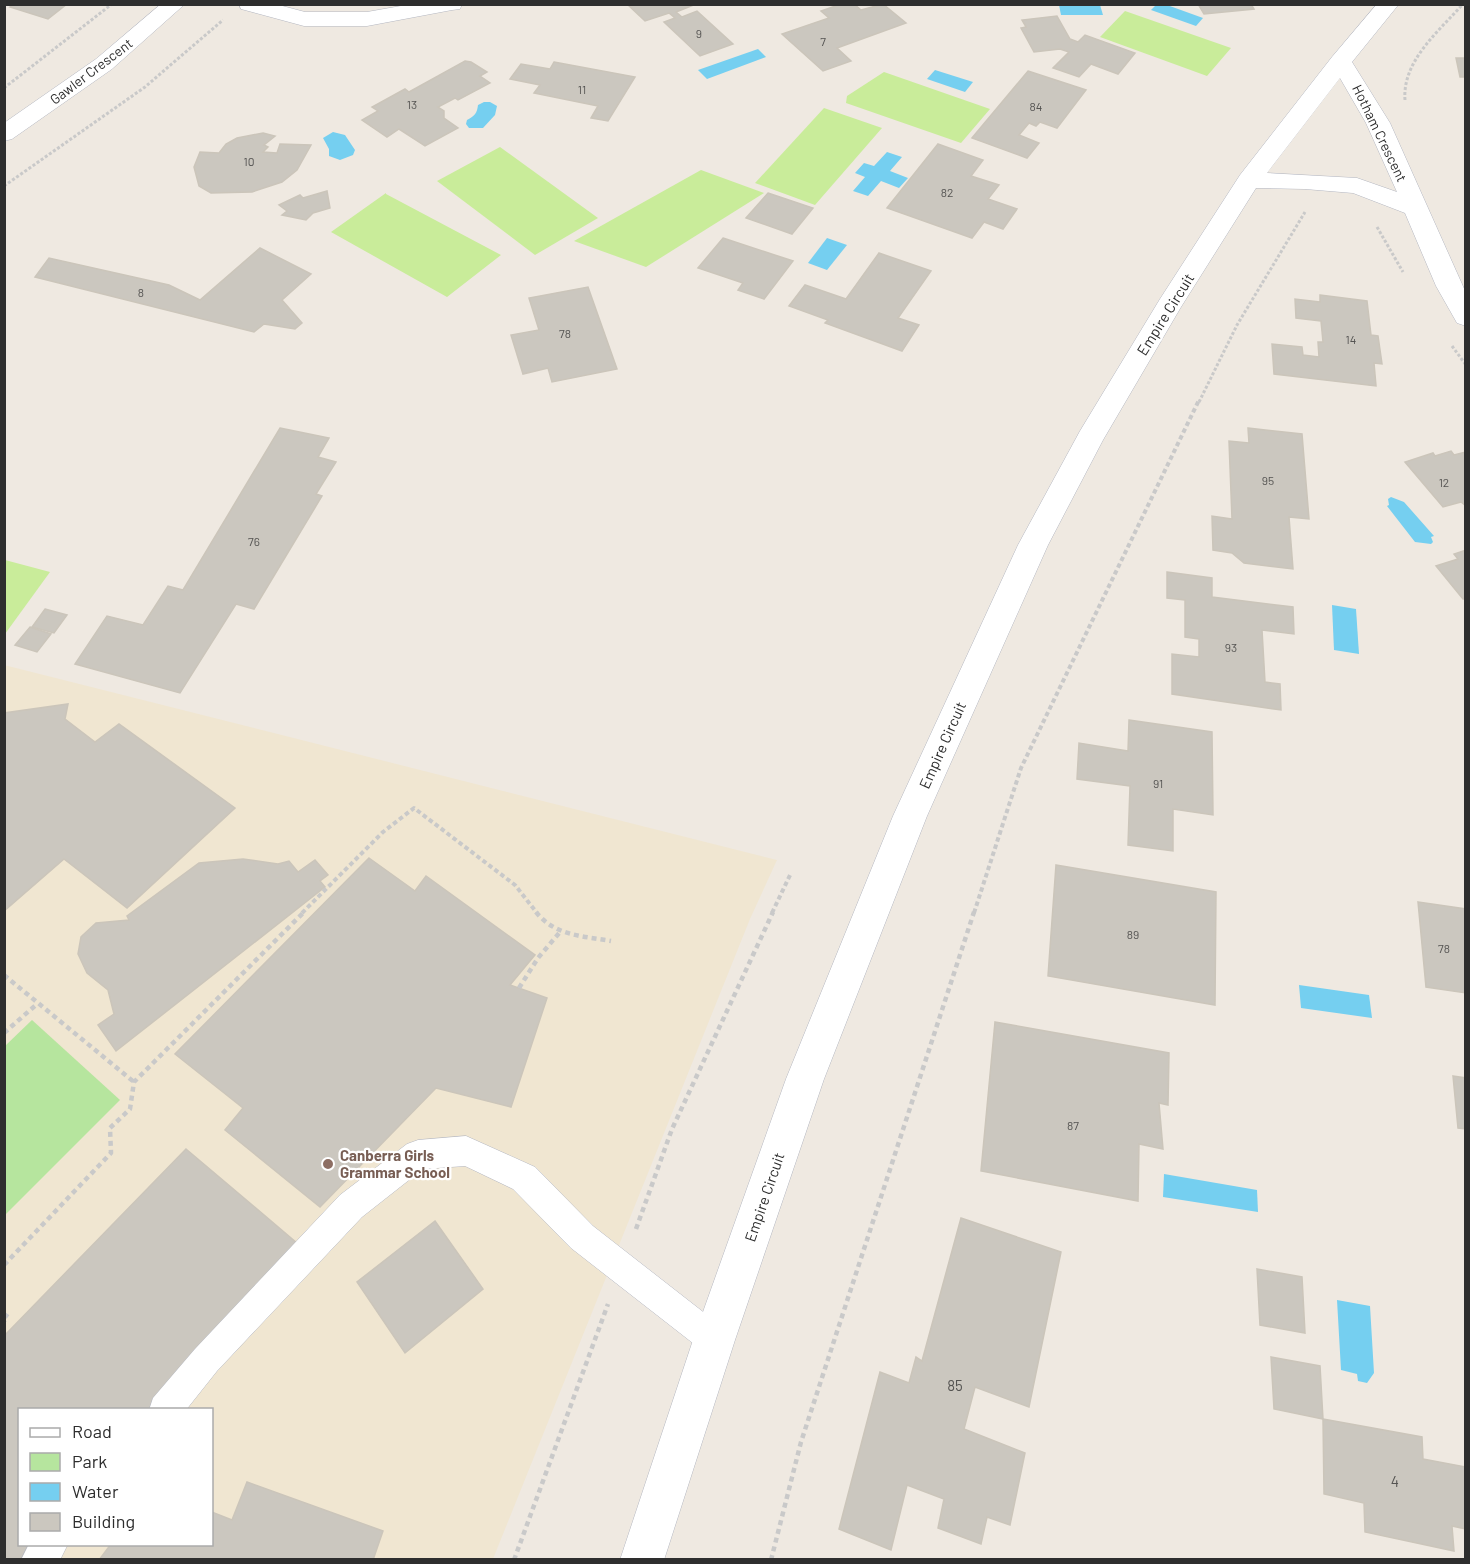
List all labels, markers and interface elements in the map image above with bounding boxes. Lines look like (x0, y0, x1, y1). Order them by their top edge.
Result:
house number: 9 (696, 26, 702, 40)
street label: Gawler Crescent (46, 34, 136, 108)
house number: 7 (820, 34, 826, 48)
house number: 11 (578, 82, 586, 96)
street label: Hotham Crescent (1349, 82, 1411, 184)
house number: 13 (407, 97, 417, 111)
house number: 84 (1030, 99, 1042, 113)
house number: 10 (244, 154, 254, 168)
house number: 82 (941, 185, 953, 199)
street label: Empire Circuit (1133, 270, 1197, 358)
house number: 8 (138, 285, 144, 299)
house number: 78 (559, 326, 571, 340)
house number: 14 (1346, 332, 1356, 346)
house number: 95 (1262, 473, 1274, 487)
house number: 12 (1439, 475, 1449, 489)
house number: 76 (248, 534, 260, 548)
house number: 93 (1225, 640, 1237, 654)
street label: Empire Circuit (915, 699, 969, 791)
house number: 91 (1153, 776, 1163, 790)
house number: 89 (1127, 927, 1139, 941)
house number: 78 (1438, 941, 1450, 955)
house number: 87 (1067, 1118, 1079, 1132)
place label: Canberra Girls Grammar School (340, 1146, 450, 1181)
street label: Empire Circuit (740, 1150, 788, 1244)
marker: Canberra Girls Grammar School (321, 1157, 335, 1171)
house number: 85 (947, 1376, 963, 1394)
legend (18, 1408, 213, 1546)
text: Road (72, 1420, 112, 1442)
text: Park (72, 1450, 107, 1472)
house number: 4 (1391, 1472, 1399, 1490)
text: Water (72, 1480, 119, 1502)
text: Building (72, 1510, 135, 1532)

